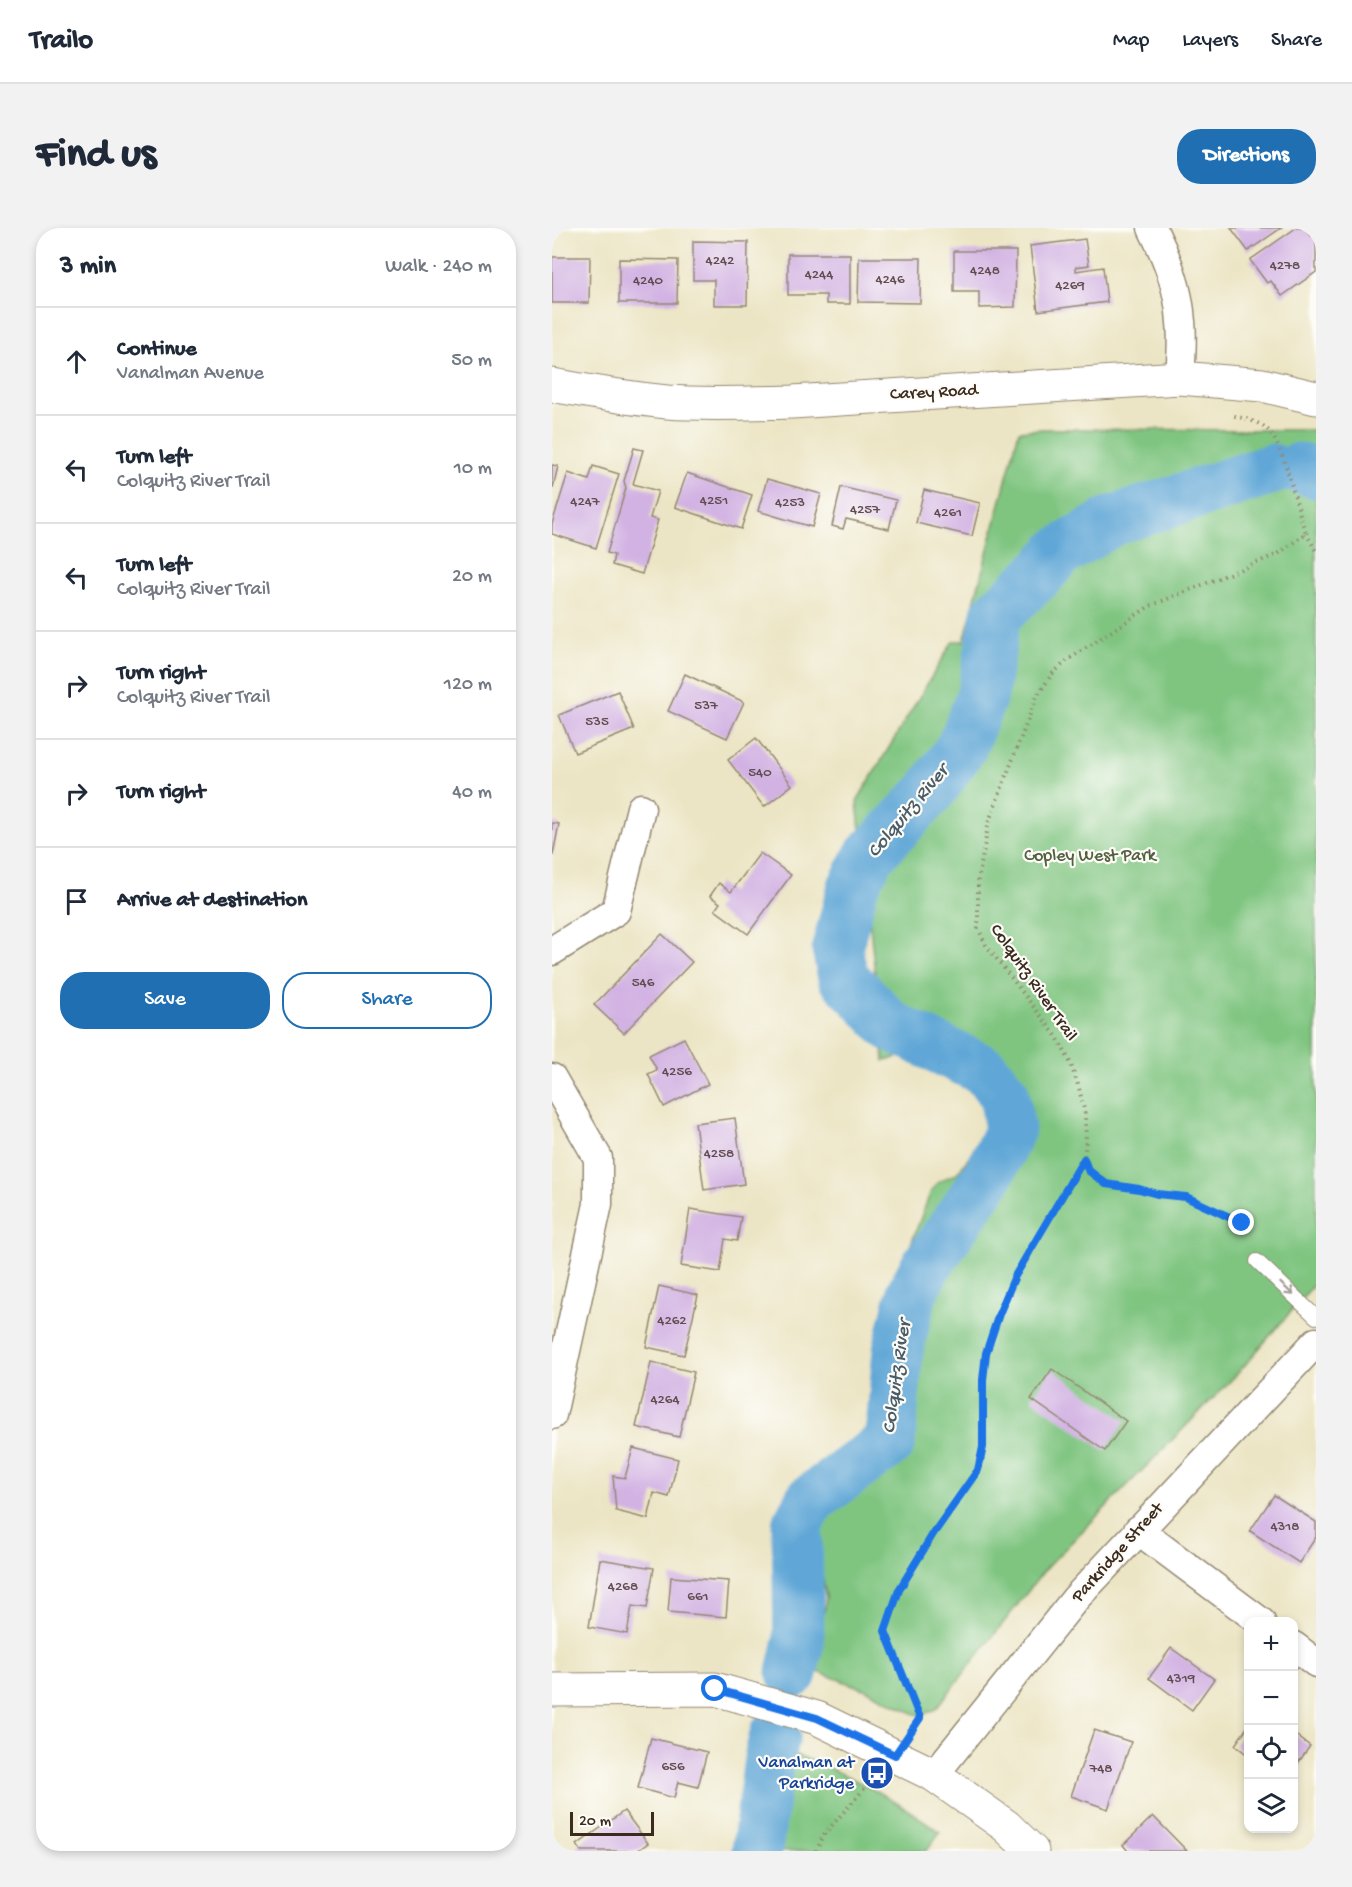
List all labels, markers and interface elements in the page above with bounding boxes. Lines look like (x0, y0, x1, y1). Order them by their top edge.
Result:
text: Trailo (30, 25, 93, 58)
text: Map (1113, 29, 1149, 54)
text: Layers (1182, 29, 1238, 54)
text: Share (1271, 29, 1322, 54)
button: Directions (1177, 129, 1316, 184)
text: Find us (36, 132, 156, 181)
text: 3 min (60, 252, 116, 283)
house number: 4242 (706, 252, 734, 270)
text: Walk · 240 m (385, 256, 492, 279)
house number: 4278 (1270, 257, 1300, 275)
house number: 4248 (970, 262, 1000, 280)
house number: 4244 (805, 266, 833, 284)
house number: 4246 (875, 271, 905, 289)
house number: 4240 (633, 272, 664, 290)
house number: 4269 (1055, 277, 1085, 295)
text: Continue (117, 337, 197, 363)
icon: ahead (60, 345, 93, 378)
text: 50 m (451, 350, 492, 373)
text: Vanalman Avenue (117, 363, 264, 386)
street label: Carey Road (890, 380, 980, 406)
text: Turn left (117, 445, 191, 471)
icon: left (60, 453, 93, 486)
text: 10 m (454, 458, 492, 481)
text: Colquitz River Trail (117, 471, 270, 494)
house number: 4251 (700, 492, 728, 510)
house number: 4247 (570, 493, 601, 511)
house number: 4253 (775, 494, 805, 512)
house number: 4257 (850, 501, 881, 519)
house number: 4261 (934, 504, 962, 522)
text: Turn left (117, 553, 191, 579)
icon: left (60, 561, 93, 594)
text: 20 m (452, 566, 492, 589)
text: Colquitz River Trail (117, 579, 270, 602)
text: Turn right (117, 661, 205, 687)
icon: right (60, 669, 93, 702)
text: 120 m (444, 674, 492, 697)
text: Colquitz River Trail (117, 687, 270, 710)
house number: 537 (694, 697, 719, 715)
house number: 535 (585, 713, 609, 731)
water label: Colquitz River (864, 758, 957, 863)
house number: 540 (748, 764, 772, 782)
icon: right (60, 777, 93, 810)
text: Turn right (117, 780, 205, 806)
text: 40 m (452, 782, 492, 805)
park label: Copley West Park (1024, 846, 1158, 867)
icon: arrive (60, 885, 93, 918)
text: Arrive at destination (117, 888, 307, 914)
street label: Colquitz River Trail (985, 920, 1081, 1046)
button: Save (60, 972, 270, 1029)
button: Share (282, 972, 492, 1029)
house number: 546 (632, 974, 655, 992)
house number: 4256 (662, 1063, 692, 1081)
house number: 4258 (704, 1145, 734, 1163)
route end (1228, 1209, 1254, 1235)
one-way arrow (1279, 1282, 1294, 1296)
house number: 4262 (657, 1312, 687, 1330)
water label: Colquitz River (879, 1315, 918, 1435)
house number: 4264 (650, 1391, 680, 1409)
street label: Parkridge Street (1067, 1498, 1169, 1608)
house number: 4318 (1270, 1518, 1300, 1536)
house number: 4268 (608, 1578, 638, 1596)
house number: 661 (687, 1588, 709, 1606)
map controls (1244, 1617, 1298, 1833)
button: + (1244, 1617, 1298, 1671)
house number: 4319 (1167, 1670, 1196, 1688)
button: − (1244, 1671, 1298, 1725)
route start (701, 1675, 727, 1701)
button: locate (1244, 1725, 1298, 1779)
place label: Vanalman at Parkridge (758, 1753, 856, 1795)
bus stop icon: Vanalman at Parkridge (859, 1755, 895, 1791)
house number: 656 (661, 1758, 685, 1776)
house number: 748 (1088, 1760, 1113, 1778)
button: layers (1244, 1779, 1298, 1833)
scale bar (570, 1809, 654, 1836)
text: 20 m (579, 1813, 611, 1832)

